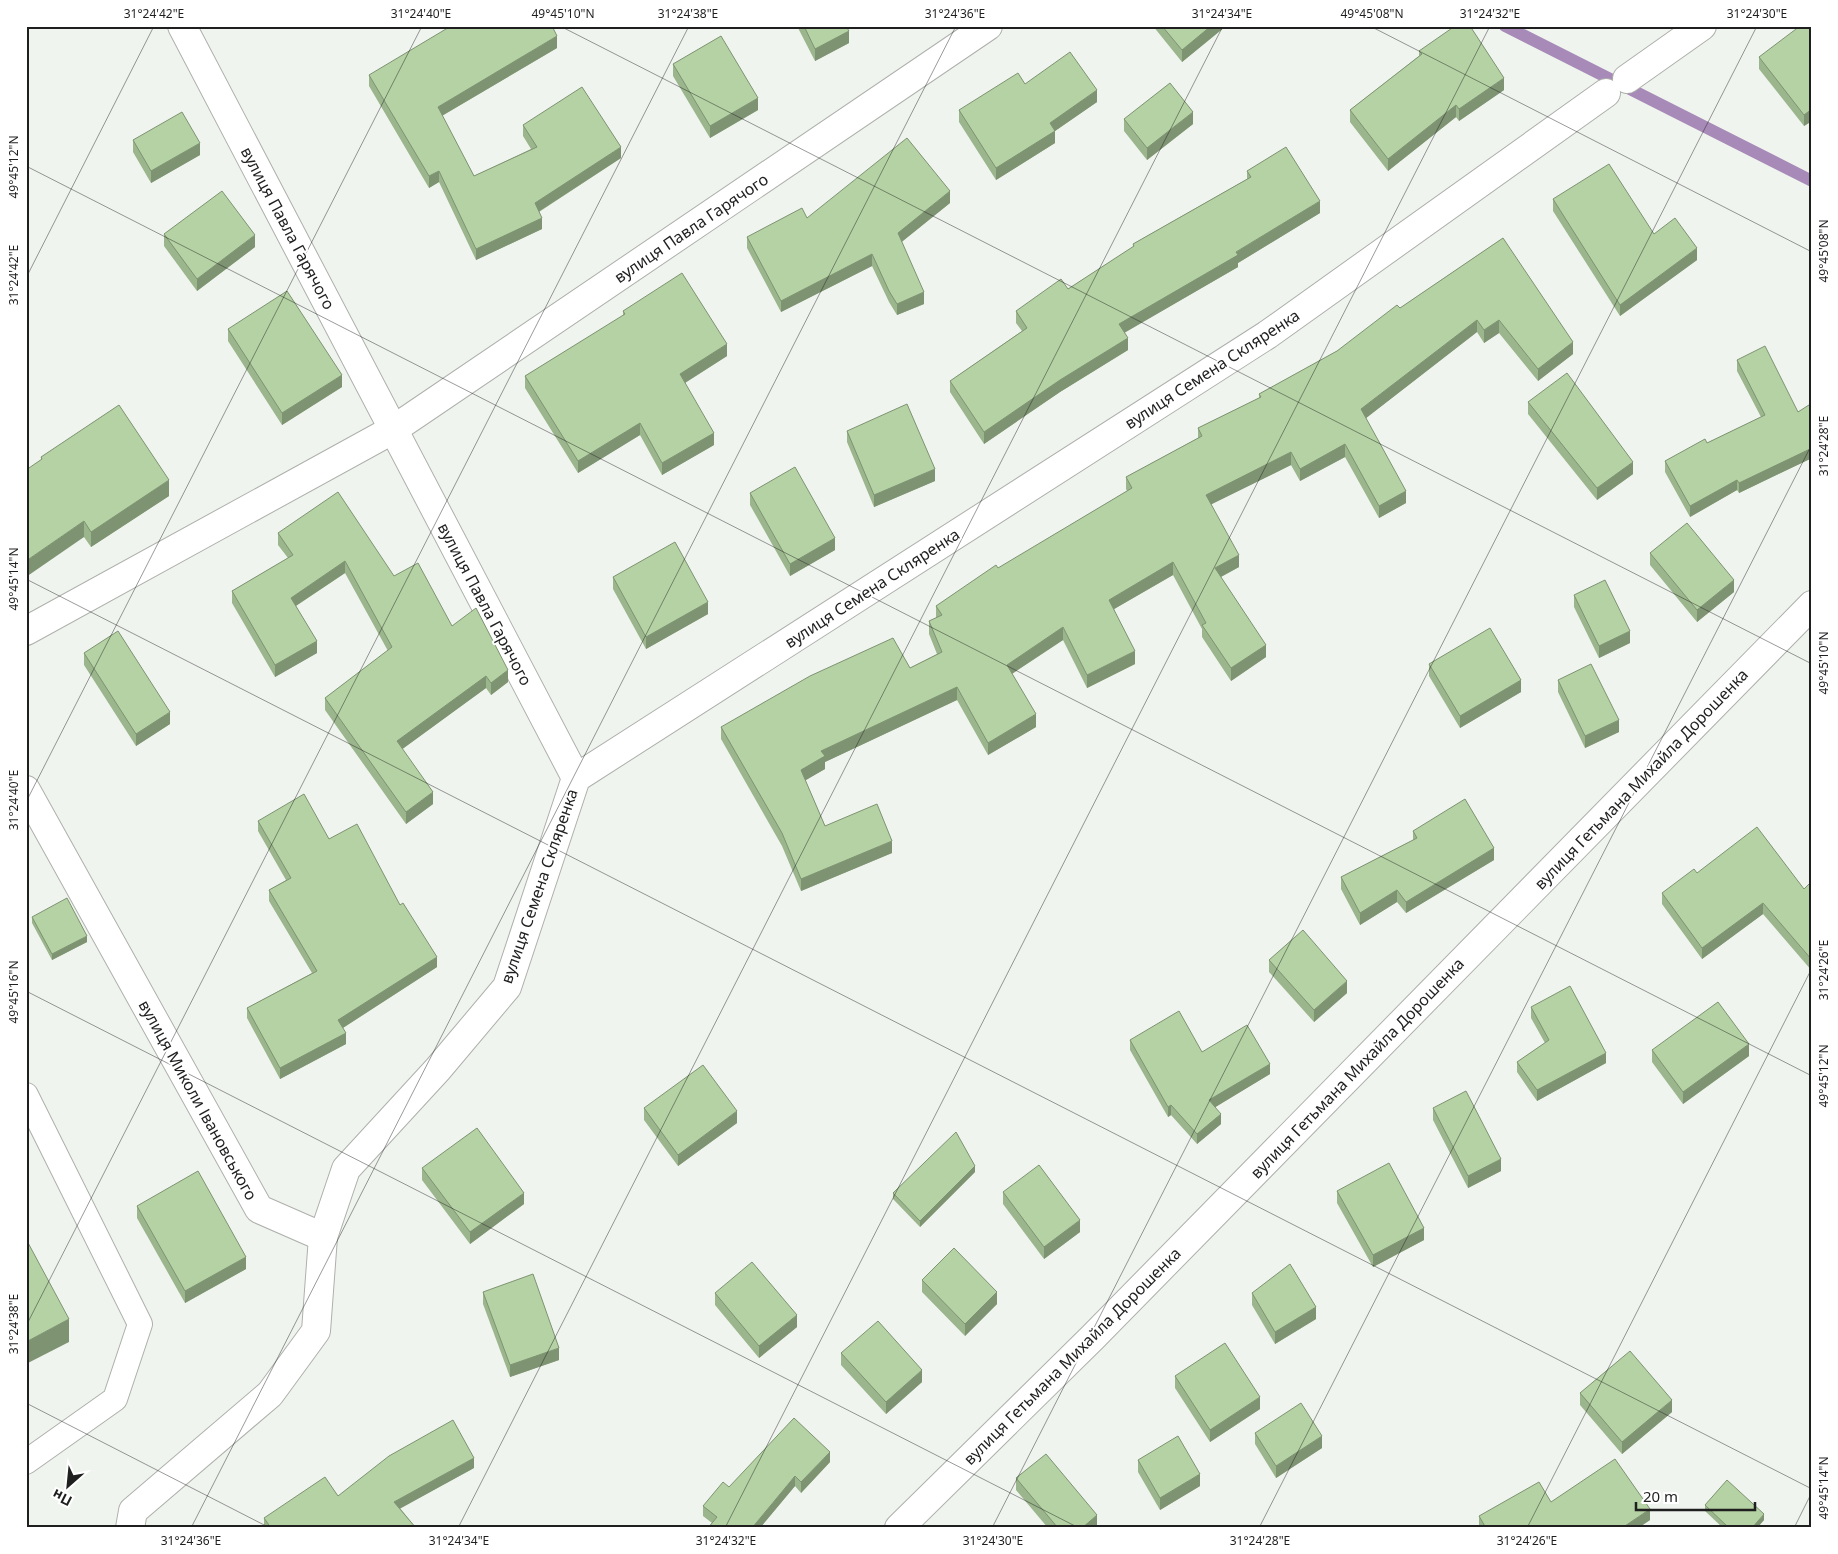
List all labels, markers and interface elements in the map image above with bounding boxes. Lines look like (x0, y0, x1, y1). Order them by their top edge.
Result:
text: 31°24'42"E (124, 5, 184, 22)
text: 31°24'40"E (391, 5, 451, 22)
text: 49°45'10"N (531, 5, 595, 22)
text: 31°24'38"E (658, 5, 718, 22)
text: 31°24'36"E (925, 5, 985, 22)
text: 31°24'34"E (1192, 5, 1252, 22)
text: 49°45'08"N (1340, 5, 1404, 22)
text: 31°24'32"E (1460, 5, 1520, 22)
text: 31°24'30"E (1727, 5, 1787, 22)
text: 49°45'12"N (5, 135, 22, 199)
street label: вулиця Павла Гарячого (236, 143, 340, 313)
street label: вулиця Павла Гарячого (610, 168, 772, 288)
text: 49°45'08"N (1815, 219, 1832, 283)
text: 31°24'42"E (5, 245, 22, 305)
street label: вулиця Семена Скляренка (1120, 304, 1304, 434)
text: 31°24'28"E (1815, 416, 1832, 476)
street label: вулиця Павла Гарячого (433, 519, 537, 689)
street label: вулиця Семена Скляренка (780, 523, 964, 653)
text: 49°45'14"N (5, 547, 22, 611)
text: 49°45'10"N (1815, 631, 1832, 695)
street label: вулиця Гетьмана Михайла Дорошенка (1529, 664, 1753, 894)
text: 31°24'40"E (5, 770, 22, 830)
street label: вулиця Семена Скляренка (495, 786, 583, 986)
text: 31°24'26"E (1815, 940, 1832, 1000)
street label: вулиця Гетьмана Михайла Дорошенка (1245, 953, 1469, 1183)
text: 49°45'16"N (5, 960, 22, 1024)
street label: вулиця Миколи Івановського (134, 996, 262, 1204)
text: 49°45'12"N (1815, 1044, 1832, 1108)
street label: вулиця Гетьмана Михайла Дорошенка (958, 1242, 1186, 1470)
text: 31°24'38"E (5, 1294, 22, 1354)
text: 49°45'14"N (1815, 1456, 1832, 1520)
north arrow (42, 1462, 92, 1512)
scale bar (1636, 1479, 1754, 1511)
text: Пн (49, 1485, 75, 1511)
text: 20 m (1643, 1486, 1678, 1506)
text: 31°24'36"E (161, 1532, 221, 1549)
text: 31°24'34"E (429, 1532, 489, 1549)
text: 31°24'32"E (696, 1532, 756, 1549)
text: 31°24'30"E (963, 1532, 1023, 1549)
text: 31°24'28"E (1230, 1532, 1290, 1549)
text: 31°24'26"E (1497, 1532, 1557, 1549)

